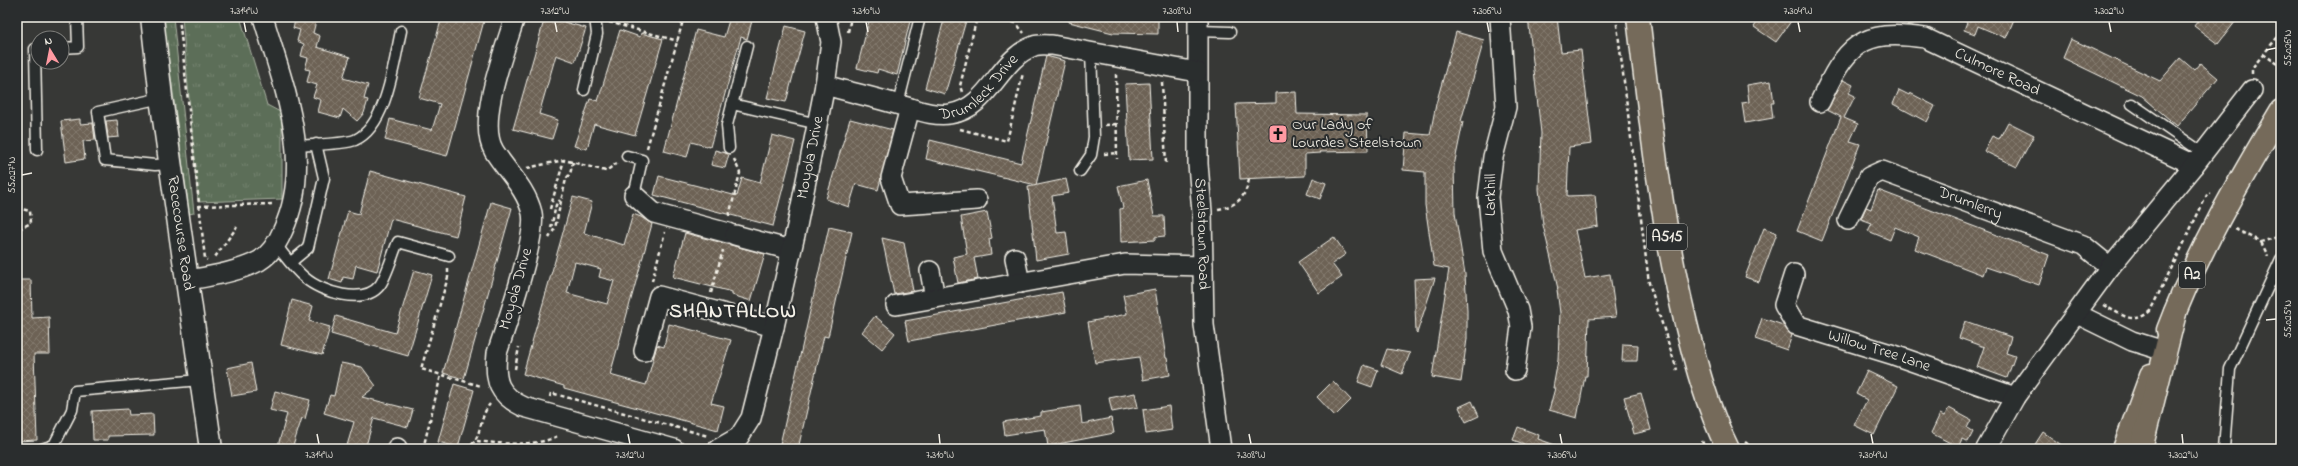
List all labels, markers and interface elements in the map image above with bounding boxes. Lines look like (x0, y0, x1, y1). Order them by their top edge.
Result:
text: 7.314°W (230, 4, 258, 19)
text: 7.312°W (541, 4, 570, 19)
text: 7.310°W (852, 4, 880, 19)
text: 7.308°W (1163, 4, 1192, 19)
text: 7.306°W (1472, 4, 1502, 19)
text: 7.304°W (1783, 4, 1813, 19)
text: 7.302°W (2094, 4, 2124, 19)
text: 55.026°N (2281, 29, 2296, 66)
north arrow (30, 30, 70, 70)
text: N (43, 33, 53, 50)
street label: Culmore Road (1950, 42, 2044, 103)
street label: Drumleck Drive (938, 48, 1025, 127)
street label: Moyola Drive (791, 113, 831, 201)
place label: Our Lady of Lourdes Steelstown (1292, 113, 1422, 155)
church icon: Our Lady of Lourdes Steelstown (1267, 123, 1289, 145)
text: 55.027°N (5, 157, 20, 193)
street label: Larkhill (1479, 173, 1503, 216)
street label: Racecourse Road (160, 174, 200, 292)
street label: Steelstown Road (1187, 177, 1215, 290)
street label: Drumlerry (1934, 180, 2006, 226)
road number: A515 (1647, 224, 1687, 250)
street label: Moyola Drive (493, 245, 539, 333)
road number: A2 (2179, 262, 2205, 288)
district label: SHANTALLOW (669, 298, 797, 327)
text: 55.025°N (2281, 300, 2296, 338)
street label: Willow Tree Lane (1825, 323, 1934, 379)
text: 7.314°W (305, 448, 333, 463)
text: 7.312°W (616, 448, 645, 463)
text: 7.310°W (926, 448, 954, 463)
text: 7.308°W (1237, 448, 1266, 463)
text: 7.306°W (1547, 448, 1577, 463)
text: 7.304°W (1858, 448, 1888, 463)
text: 7.302°W (2168, 448, 2198, 463)

